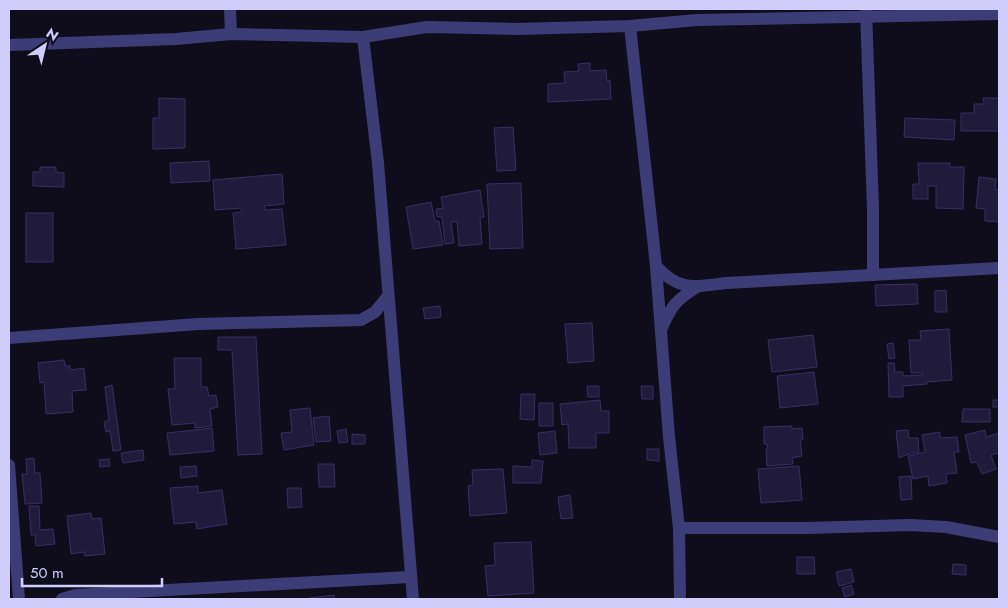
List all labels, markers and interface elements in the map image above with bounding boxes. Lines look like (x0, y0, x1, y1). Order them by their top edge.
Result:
north arrow (20, 20, 70, 70)
text: N (42, 23, 63, 46)
scale bar (22, 556, 162, 588)
text: 50 m (30, 562, 64, 584)

